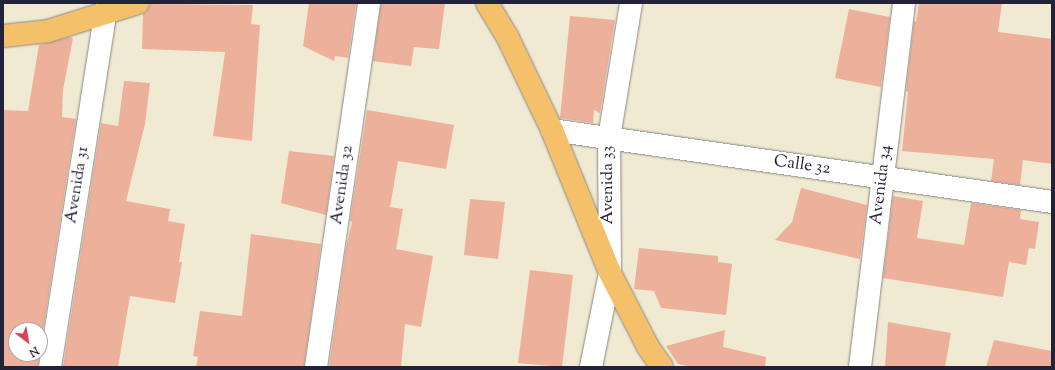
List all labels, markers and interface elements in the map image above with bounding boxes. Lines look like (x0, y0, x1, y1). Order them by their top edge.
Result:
street label: Avenida 32 (327, 144, 359, 226)
street label: Avenida 34 (867, 144, 897, 226)
street label: Avenida 31 (62, 145, 94, 225)
street label: Avenida 33 (599, 146, 619, 224)
street label: Calle 32 (772, 152, 832, 180)
north arrow (8, 322, 48, 362)
text: N (26, 342, 42, 361)

